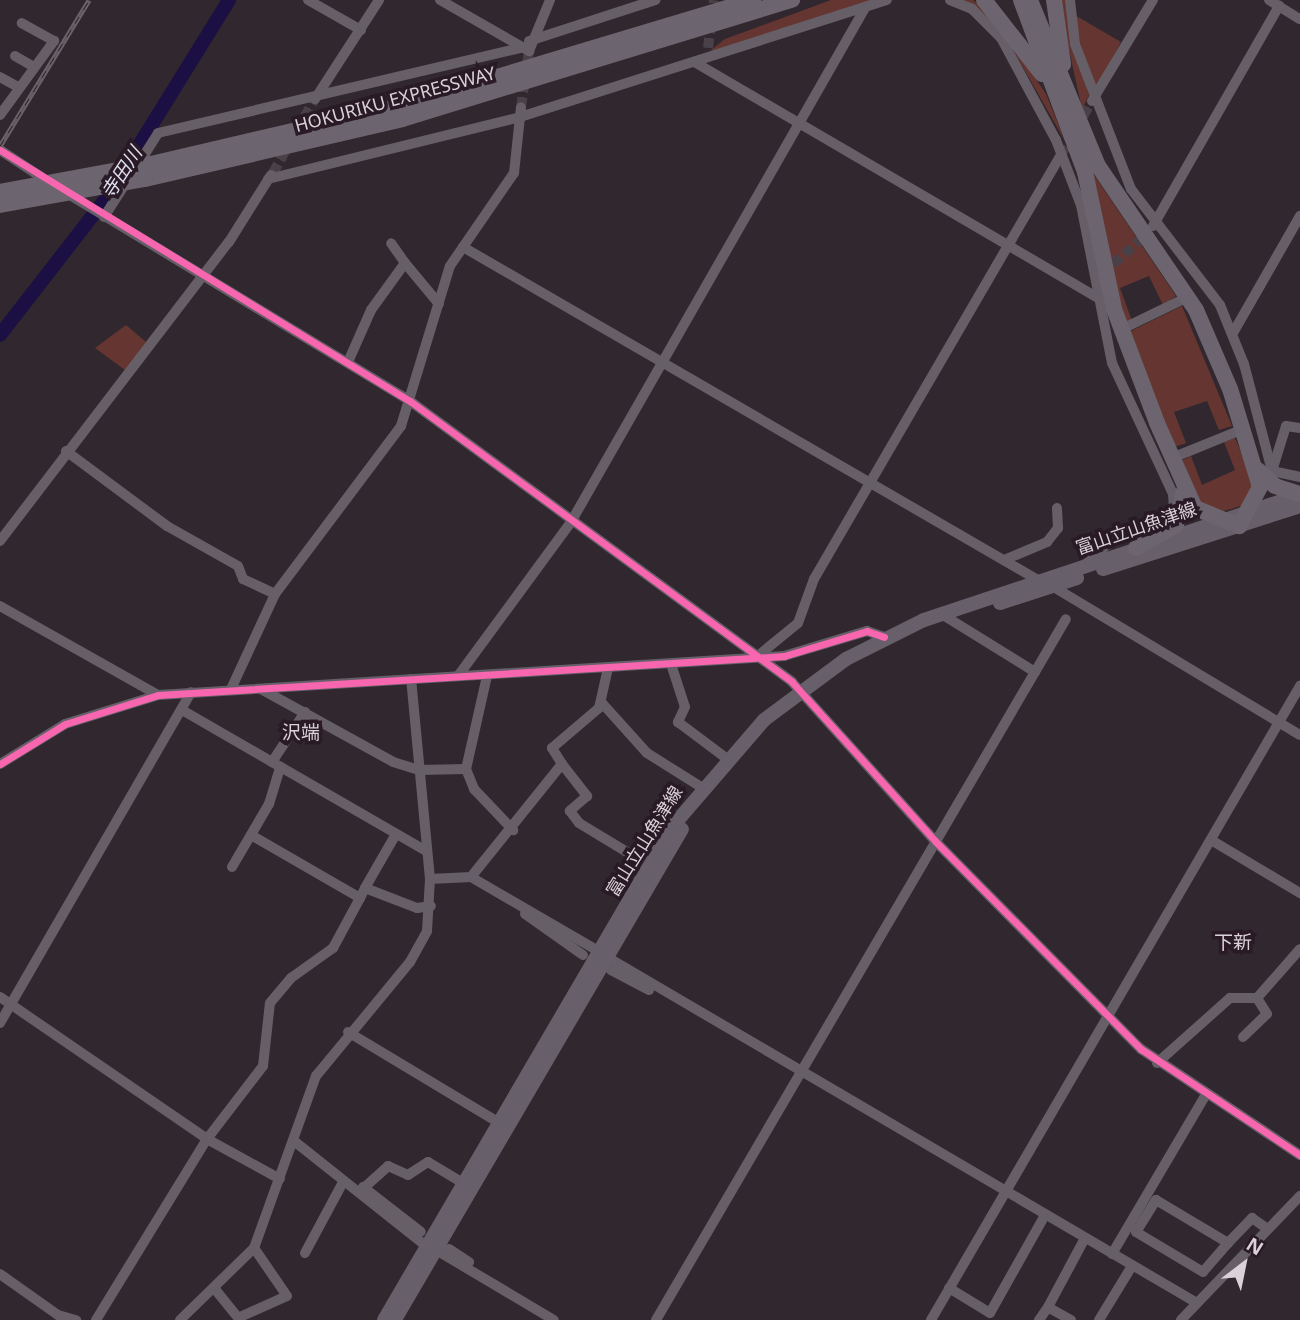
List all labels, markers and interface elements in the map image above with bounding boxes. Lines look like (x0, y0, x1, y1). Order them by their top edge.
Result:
street label: HOKURIKU EXPRESSWAY (292, 62, 498, 136)
water label: 寺田川 (97, 143, 147, 203)
street label: 富山立山魚津線 (1073, 497, 1199, 559)
district label: 沢端 (282, 722, 320, 744)
street label: 富山立山魚津線 (601, 782, 687, 900)
district label: 下新 (1214, 932, 1252, 954)
north arrow (1209, 1229, 1279, 1299)
text: N (1242, 1231, 1269, 1261)

